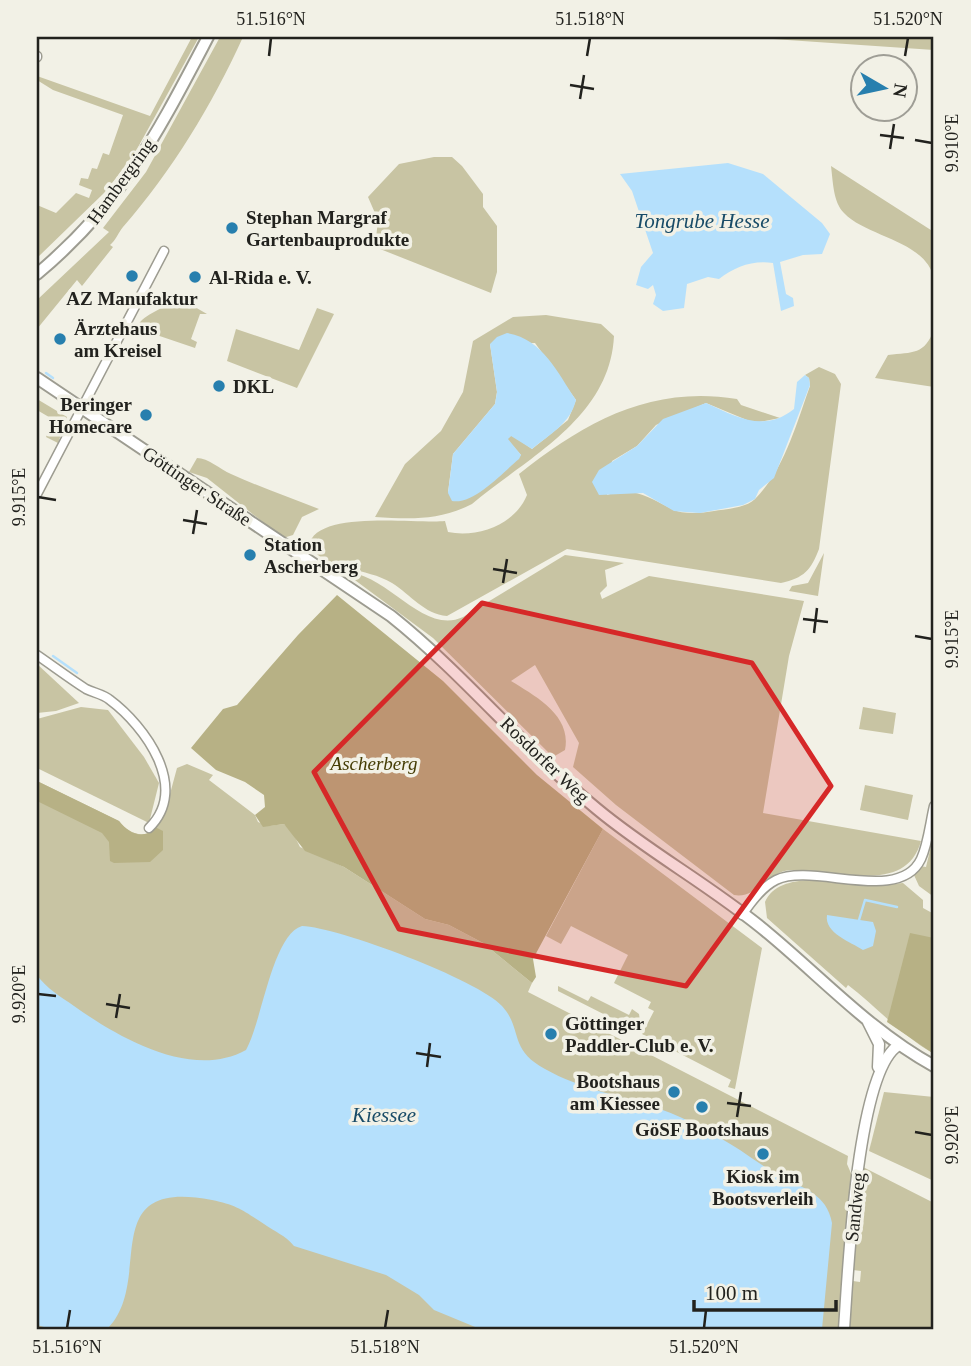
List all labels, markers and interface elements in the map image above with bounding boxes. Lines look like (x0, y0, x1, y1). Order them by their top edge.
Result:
text: 51.516°N (236, 9, 306, 29)
text: 51.518°N (555, 9, 625, 29)
text: 51.520°N (873, 9, 943, 29)
north arrow (848, 52, 918, 122)
text: N (889, 82, 912, 99)
text: 9.910°E (942, 114, 962, 172)
street label: Hambergring (83, 134, 159, 228)
place label: Stephan Margraf Gartenbauprodukte (246, 207, 409, 250)
water label: Tongrube Hesse (634, 209, 770, 233)
marker: Stephan Margraf Gartenbauprodukte (224, 220, 240, 236)
place label: Al-Rida e. V. (209, 267, 312, 288)
marker: AZ Manufaktur (124, 268, 140, 284)
marker: Al-Rida e. V. (187, 269, 203, 285)
place label: AZ Manufaktur (66, 288, 198, 309)
place label: Ärztehaus am Kreisel (74, 318, 162, 361)
marker: Ärztehaus am Kreisel (52, 331, 68, 347)
place label: DKL (233, 376, 274, 397)
marker: DKL (211, 378, 227, 394)
place label: Beringer Homecare (49, 394, 133, 437)
marker: Beringer Homecare (138, 407, 154, 423)
street label: Göttinger Straße (139, 442, 255, 530)
text: 9.915°E (9, 468, 29, 526)
place label: Station Ascherberg (264, 534, 358, 577)
marker: Station Ascherberg (242, 547, 258, 563)
text: 9.915°E (942, 610, 962, 668)
street label: Rosdorfer Weg (496, 713, 594, 808)
park label: Ascherberg (329, 753, 417, 774)
text: 9.920°E (9, 965, 29, 1023)
place label: Göttinger Paddler-Club e. V. (565, 1013, 714, 1056)
marker: Göttinger Paddler-Club e. V. (543, 1026, 559, 1042)
place label: Bootshaus am Kiessee (570, 1071, 660, 1114)
marker: Bootshaus am Kiessee (666, 1084, 682, 1100)
marker: GöSF Bootshaus (694, 1099, 710, 1115)
water label: Kiessee (351, 1103, 416, 1127)
text: 9.920°E (942, 1106, 962, 1164)
place label: GöSF Bootshaus (635, 1119, 769, 1140)
marker: Kiosk im Bootsverleih (755, 1146, 771, 1162)
place label: Kiosk im Bootsverleih (712, 1166, 814, 1209)
street label: Sandweg (841, 1171, 869, 1243)
scale bar (694, 1268, 836, 1312)
text: 100 m (705, 1281, 758, 1305)
text: 51.516°N (32, 1337, 102, 1357)
text: 51.518°N (350, 1337, 420, 1357)
text: 51.520°N (669, 1337, 739, 1357)

